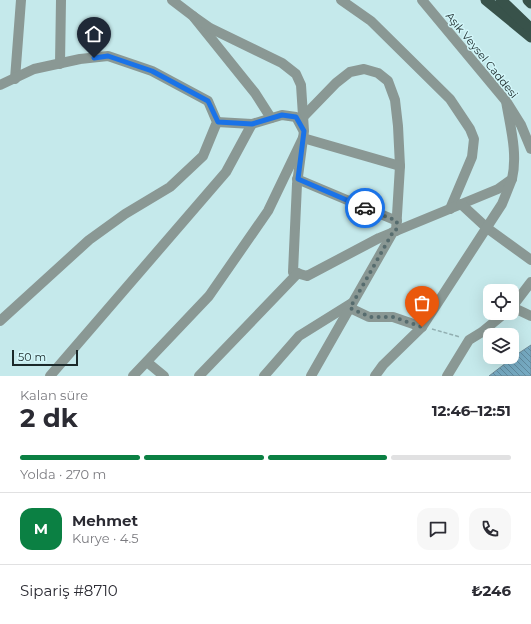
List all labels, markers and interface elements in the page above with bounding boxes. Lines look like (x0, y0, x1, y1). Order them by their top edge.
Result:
street label: Aşık Veysel Caddesi (443, 9, 521, 101)
pin (77, 17, 111, 58)
icon: home (83, 23, 105, 45)
courier (345, 188, 385, 228)
icon: car (354, 197, 376, 219)
map controls (483, 284, 519, 364)
button: locate (483, 284, 519, 320)
pin (405, 286, 439, 327)
icon: bag (411, 292, 433, 314)
button: layers (483, 328, 519, 364)
scale bar (12, 348, 78, 367)
text: 50 m (18, 350, 46, 364)
text: Kalan süre (20, 387, 88, 403)
text: 12:46–12:51 (432, 401, 511, 420)
text: 2 dk (20, 402, 78, 434)
text: Yolda · 270 m (20, 466, 106, 482)
button: chat (417, 508, 459, 550)
button: phone (469, 508, 511, 550)
text: Mehmet (72, 511, 138, 530)
text: M (34, 519, 48, 538)
text: Kurye · 4.5 (72, 530, 139, 546)
text: Sipariş #8710 (20, 581, 118, 600)
text: ₺246 (471, 581, 511, 600)

